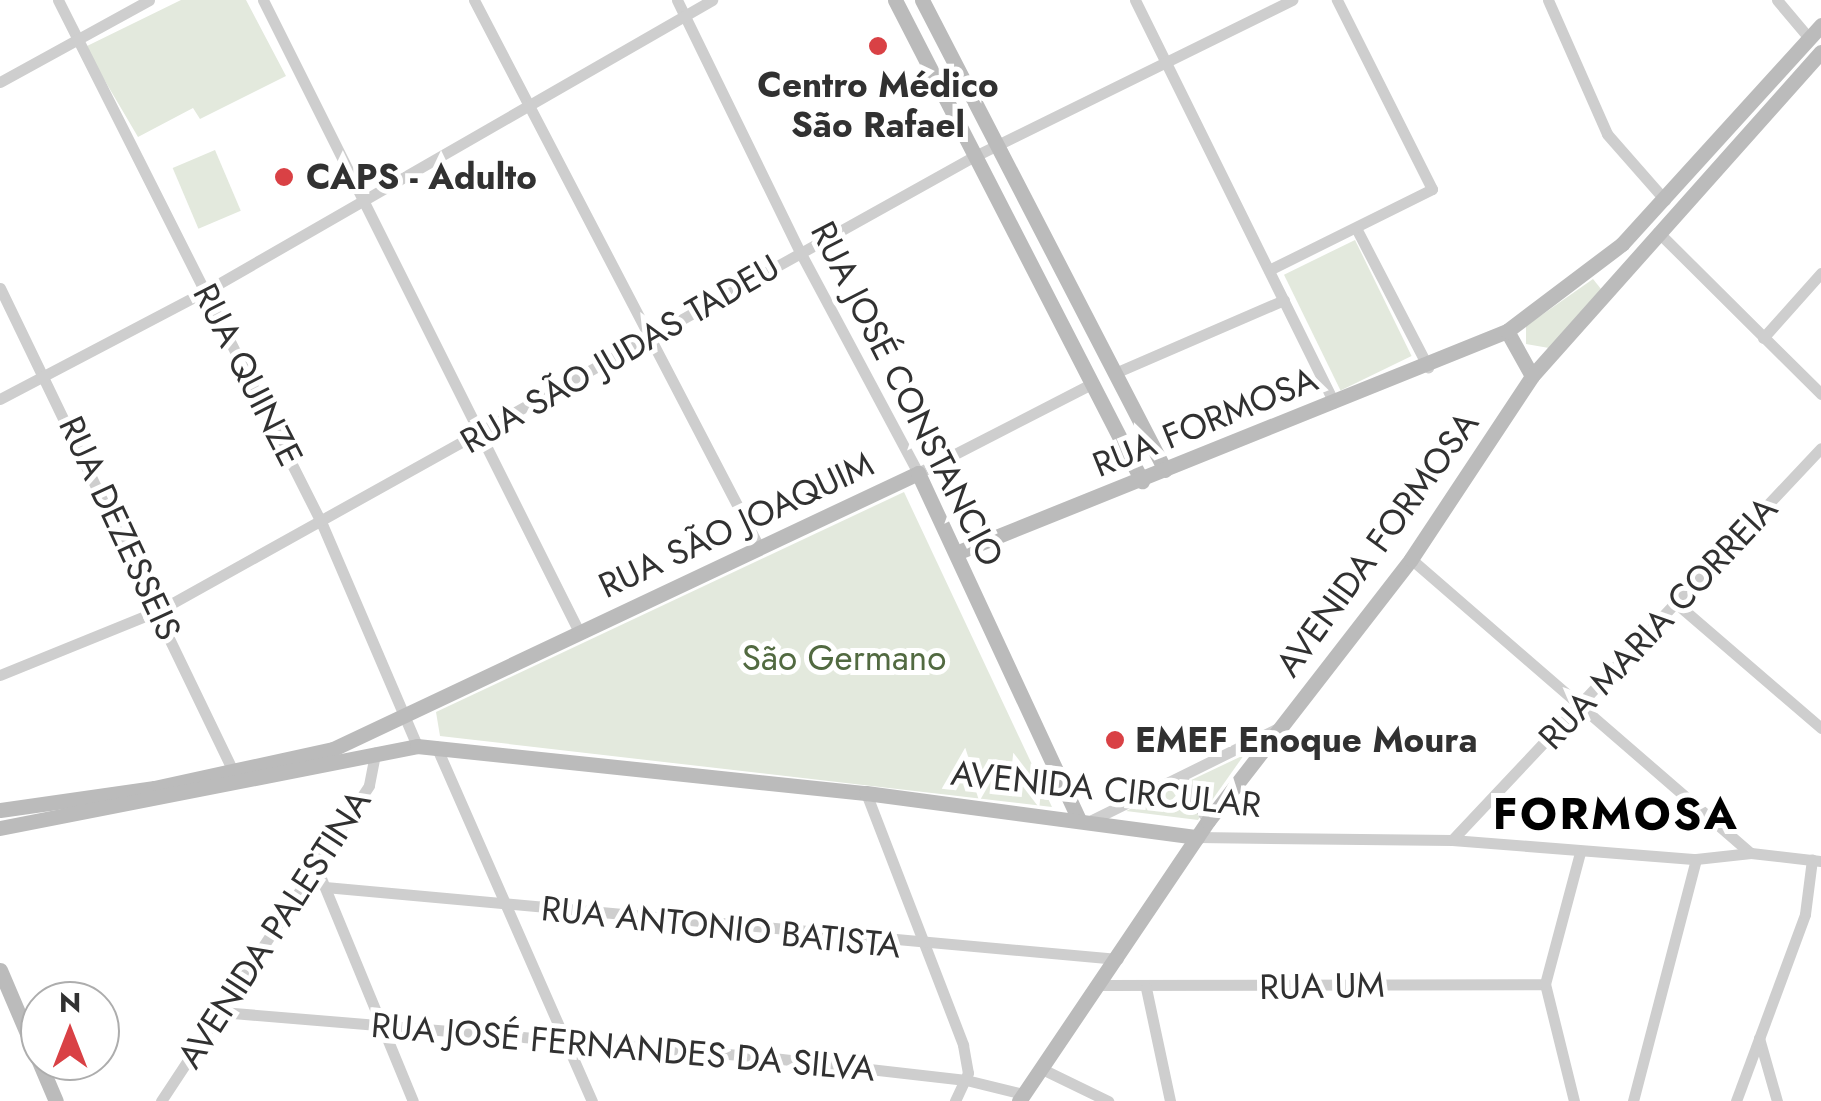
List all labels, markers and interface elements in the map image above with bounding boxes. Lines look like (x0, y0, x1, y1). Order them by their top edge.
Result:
marker: Centro Médico São Rafael (865, 33, 891, 59)
place label: Centro Médico São Rafael (757, 64, 999, 146)
place label: CAPS - Adulto (306, 156, 537, 198)
marker: CAPS - Adulto (271, 164, 297, 190)
street label: RUA JOSÉ CONSTANCIO (802, 215, 1012, 573)
street label: RUA SÃO JUDAS TADEU (453, 246, 787, 462)
street label: RUA QUINZE (184, 277, 312, 473)
street label: RUA FORMOSA (1087, 358, 1323, 486)
street label: AVENIDA FORMOSA (1267, 403, 1487, 685)
street label: RUA DEZESSEIS (50, 410, 190, 646)
street label: RUA SÃO JOAQUIM (592, 443, 880, 607)
street label: RUA MARIA CORREIA (1530, 488, 1786, 758)
park label: São Germano (742, 637, 946, 679)
place label: EMEF Enoque Moura (1135, 719, 1478, 761)
marker: EMEF Enoque Moura (1104, 729, 1126, 751)
street label: AVENIDA CIRCULAR (949, 752, 1263, 826)
street label: AVENIDA PALESTINA (168, 782, 380, 1076)
district label: FORMOSA (1493, 787, 1739, 841)
street label: RUA ANTONIO BATISTA (539, 887, 903, 967)
street label: RUA UM (1259, 964, 1385, 1008)
north arrow (20, 981, 120, 1081)
text: N (59, 982, 81, 1023)
street label: RUA JOSÉ FERNANDES DA SILVA (369, 1004, 877, 1090)

